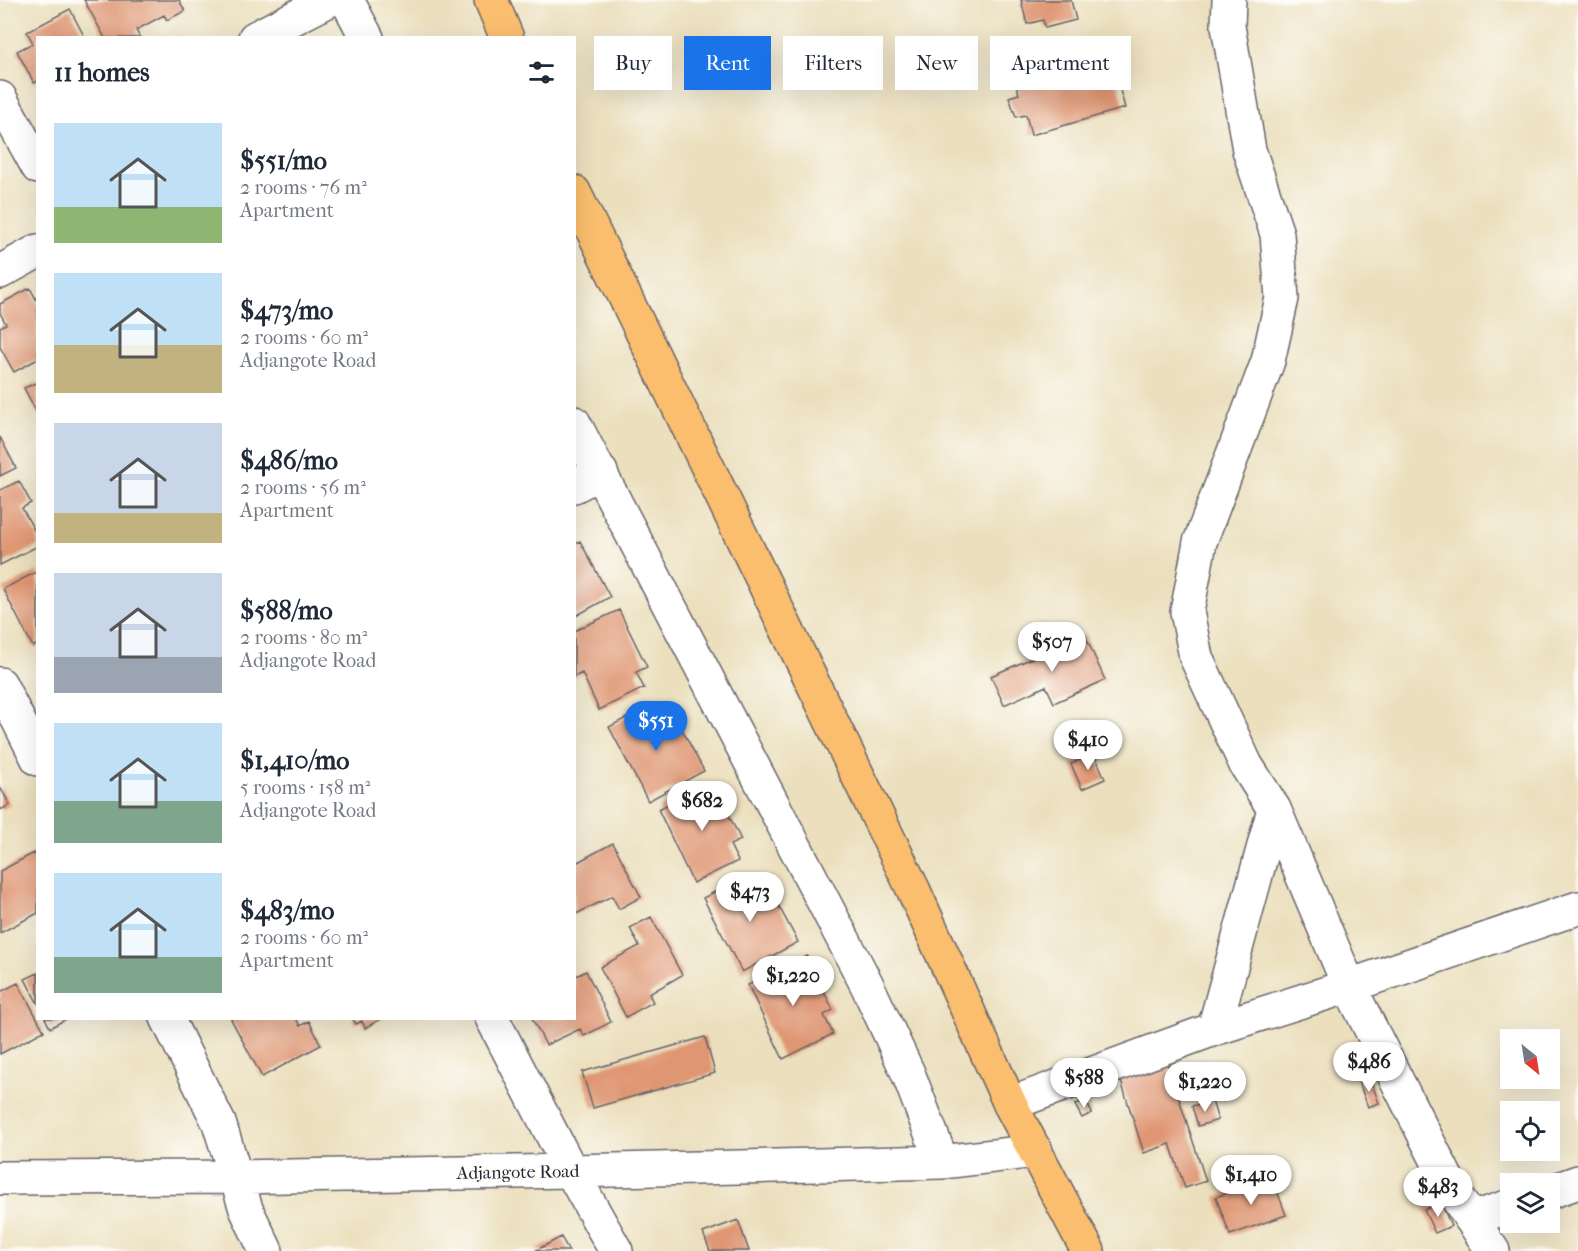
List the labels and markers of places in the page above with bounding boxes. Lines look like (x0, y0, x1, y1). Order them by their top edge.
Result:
pin: $507 (1016, 622, 1088, 673)
pin: $551 (620, 701, 692, 752)
pin: $410 (1052, 720, 1124, 771)
pin: $682 (666, 781, 738, 832)
pin: $473 (714, 872, 786, 923)
pin: $1,220 (744, 956, 842, 1007)
pin: $486 (1333, 1042, 1405, 1093)
pin: $588 (1048, 1058, 1120, 1109)
pin: $1,220 (1156, 1062, 1254, 1113)
pin: $1,410 (1202, 1155, 1300, 1206)
pin: $483 (1402, 1167, 1474, 1218)

